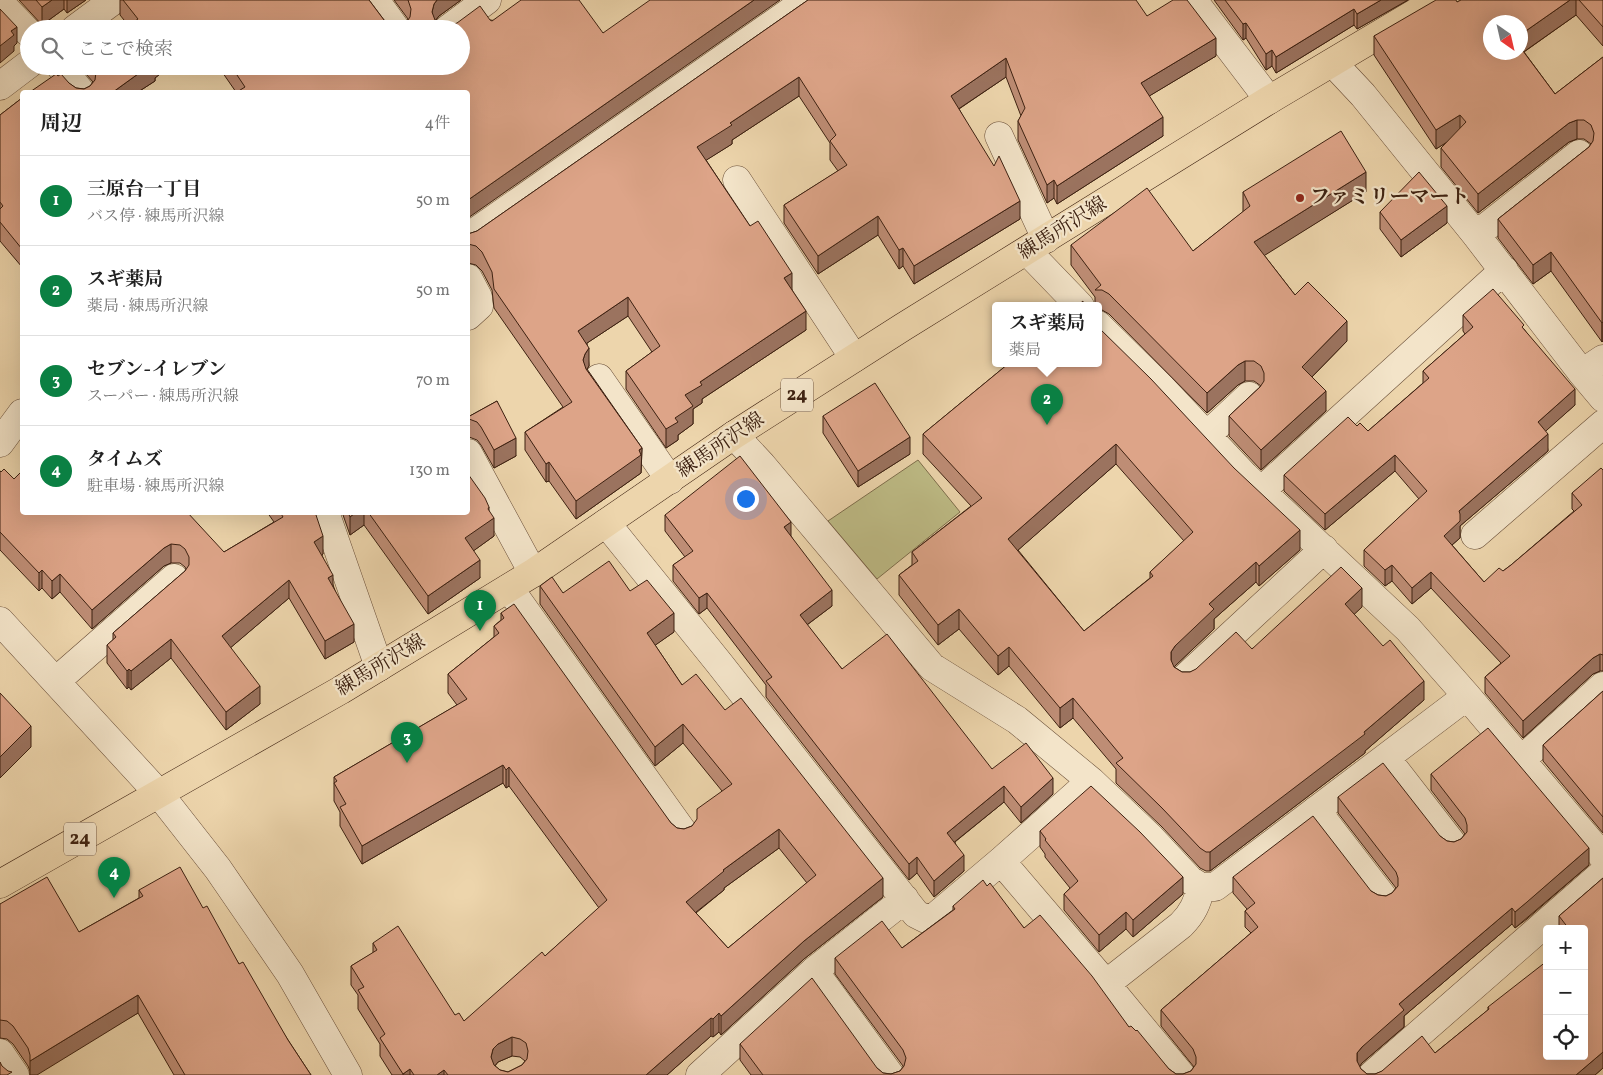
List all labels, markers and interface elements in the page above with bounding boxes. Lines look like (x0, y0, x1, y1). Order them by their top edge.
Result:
north arrow (1483, 15, 1528, 60)
search box (20, 20, 470, 75)
icon: search (38, 34, 66, 62)
text: ここで検索 (78, 37, 173, 63)
text: 周辺 (40, 110, 82, 139)
text: 4件 (424, 113, 450, 135)
text: 三原台一丁目 (87, 177, 201, 203)
place label: ファミリーマート (1310, 184, 1470, 212)
text: 1 (53, 190, 59, 212)
text: 50 m (416, 190, 450, 212)
street label: 練馬所沢線 (1013, 191, 1113, 267)
marker: ファミリーマート (1294, 192, 1306, 204)
text: バス停 · 練馬所沢線 (87, 206, 225, 228)
text: スギ薬局 (87, 267, 163, 293)
text: 2 (52, 280, 60, 302)
text: 50 m (416, 280, 450, 302)
text: 薬局 · 練馬所沢線 (87, 296, 209, 318)
popup (992, 302, 1102, 367)
text: スギ薬局 (1009, 311, 1085, 337)
text: 薬局 (1009, 340, 1041, 362)
text: セブン-イレブン (87, 357, 226, 383)
text: 3 (52, 370, 60, 392)
text: 70 m (416, 370, 450, 392)
road number: 24 (781, 378, 813, 412)
pin: 2 (1031, 384, 1063, 425)
text: スーパー · 練馬所沢線 (87, 386, 239, 408)
street label: 練馬所沢線 (672, 406, 770, 486)
text: タイムズ (87, 447, 163, 473)
text: 4 (51, 460, 61, 482)
text: 130 m (409, 460, 450, 482)
text: 駐車場 · 練馬所沢線 (87, 476, 225, 498)
your location (733, 486, 759, 512)
pin: 1 (464, 590, 496, 631)
street label: 練馬所沢線 (331, 628, 431, 704)
pin: 3 (391, 722, 423, 763)
road number: 24 (64, 822, 96, 856)
pin: 4 (98, 857, 130, 898)
map controls (1543, 925, 1588, 1060)
button: + (1543, 925, 1588, 970)
button: − (1543, 970, 1588, 1015)
button: locate (1543, 1015, 1588, 1060)

